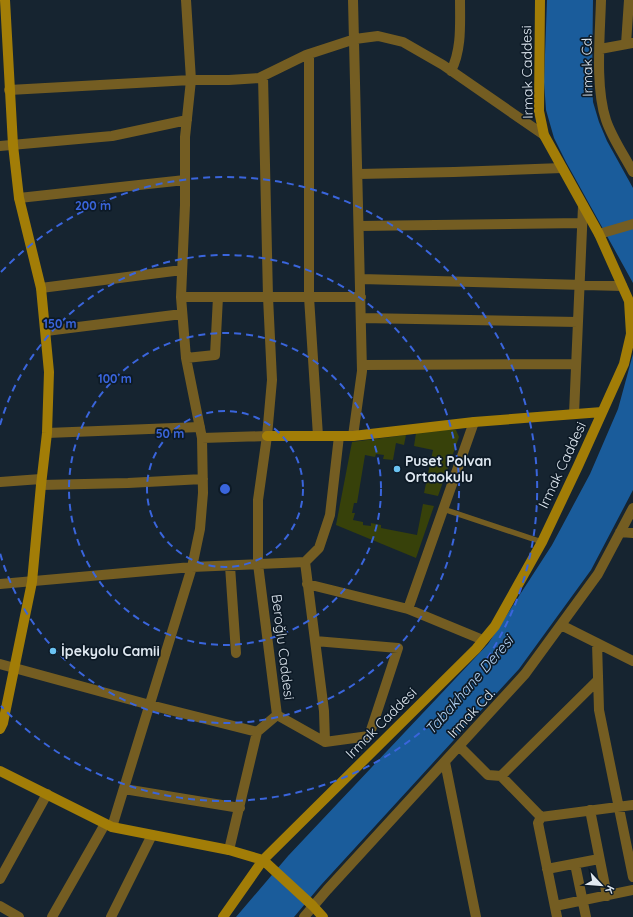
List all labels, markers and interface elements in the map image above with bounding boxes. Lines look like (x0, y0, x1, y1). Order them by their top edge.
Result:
street label: Irmak Caddesi (517, 25, 537, 119)
street label: Irmak Cd. (577, 35, 597, 97)
text: 200 m (75, 198, 111, 213)
text: 150 m (43, 316, 77, 331)
text: 100 m (98, 371, 132, 386)
street label: Irmak Caddesi (534, 419, 590, 511)
text: 50 m (156, 426, 184, 441)
place label: Puset Polvan Ortaokulu (405, 452, 492, 486)
marker: Puset Polvan Ortaokulu (392, 464, 402, 474)
centre of rings (218, 482, 232, 496)
street label: Beroğlu Caddesi (268, 593, 298, 701)
water label: Tabakhane Deresi (421, 630, 518, 738)
place label: İpekyolu Camii (61, 642, 160, 660)
marker: İpekyolu Camii (48, 646, 58, 656)
street label: Irmak Caddesi (342, 684, 420, 762)
street label: Irmak Cd. (443, 684, 499, 742)
north arrow (581, 865, 621, 905)
text: K (602, 883, 618, 896)

